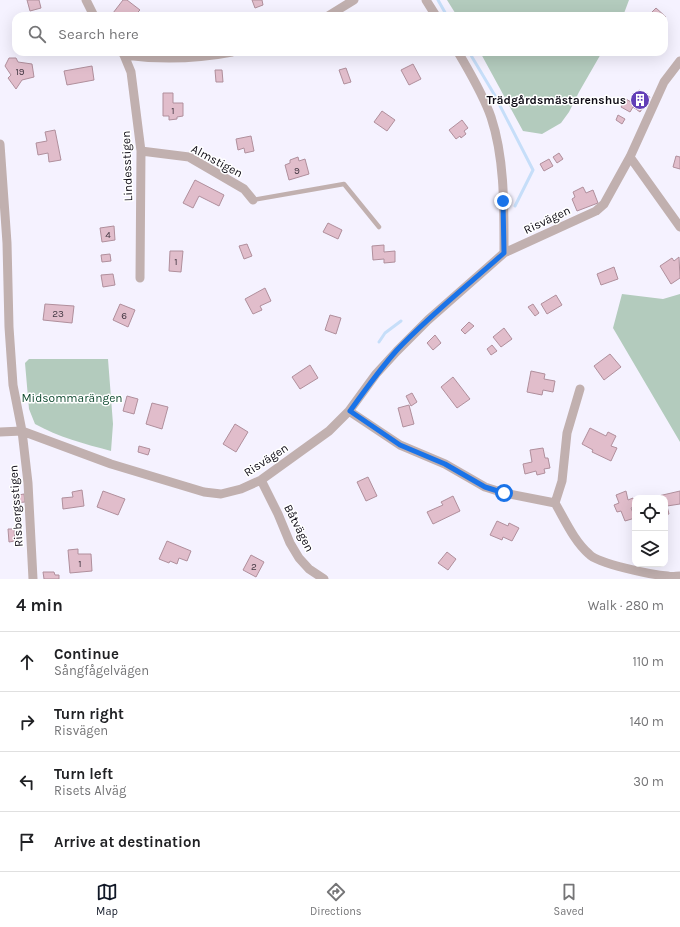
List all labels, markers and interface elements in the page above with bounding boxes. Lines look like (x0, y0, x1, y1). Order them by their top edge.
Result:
search box (12, 12, 668, 56)
icon: search (26, 23, 48, 45)
text: Search here (58, 25, 139, 43)
house number: 19 (15, 66, 25, 78)
building icon: Trädgårdsmästarenshus (629, 89, 651, 111)
place label: Trädgårdsmästarenshus (486, 93, 626, 107)
house number: 1 (171, 105, 175, 117)
street label: Lindesstigen (119, 130, 135, 202)
street label: Almstigen (189, 142, 245, 180)
house number: 9 (294, 165, 300, 177)
route end (494, 192, 512, 210)
street label: Risvägen (521, 203, 573, 237)
house number: 4 (105, 229, 111, 241)
house number: 1 (174, 256, 178, 268)
house number: 23 (52, 308, 64, 320)
house number: 6 (121, 310, 127, 322)
park label: Midsommarängen (21, 391, 123, 405)
street label: Risvägen (241, 441, 291, 479)
street label: Risbergsstigen (6, 464, 26, 548)
route start (495, 484, 513, 502)
map controls (632, 495, 668, 567)
button: locate (632, 495, 668, 531)
street label: Båtvägen (281, 502, 317, 554)
button: layers (632, 531, 668, 567)
house number: 1 (78, 558, 82, 570)
house number: 2 (251, 561, 257, 573)
text: 4 min (16, 595, 63, 615)
text: Walk · 280 m (588, 598, 664, 613)
text: Continue (54, 645, 119, 663)
icon: ahead (16, 651, 38, 673)
text: 110 m (632, 654, 664, 669)
text: Sångfågelvägen (54, 663, 149, 678)
text: Turn right (54, 705, 124, 723)
icon: right (16, 711, 38, 733)
text: 140 m (629, 714, 664, 729)
text: Risvägen (54, 723, 108, 738)
text: Turn left (54, 765, 113, 783)
icon: left (16, 771, 38, 793)
text: 30 m (633, 774, 664, 789)
text: Risets Alväg (54, 783, 126, 798)
icon: arrive (16, 831, 38, 853)
text: Arrive at destination (54, 833, 201, 851)
tab: Map (96, 881, 118, 918)
tab: Directions (310, 881, 362, 918)
tab: Saved (554, 881, 584, 918)

